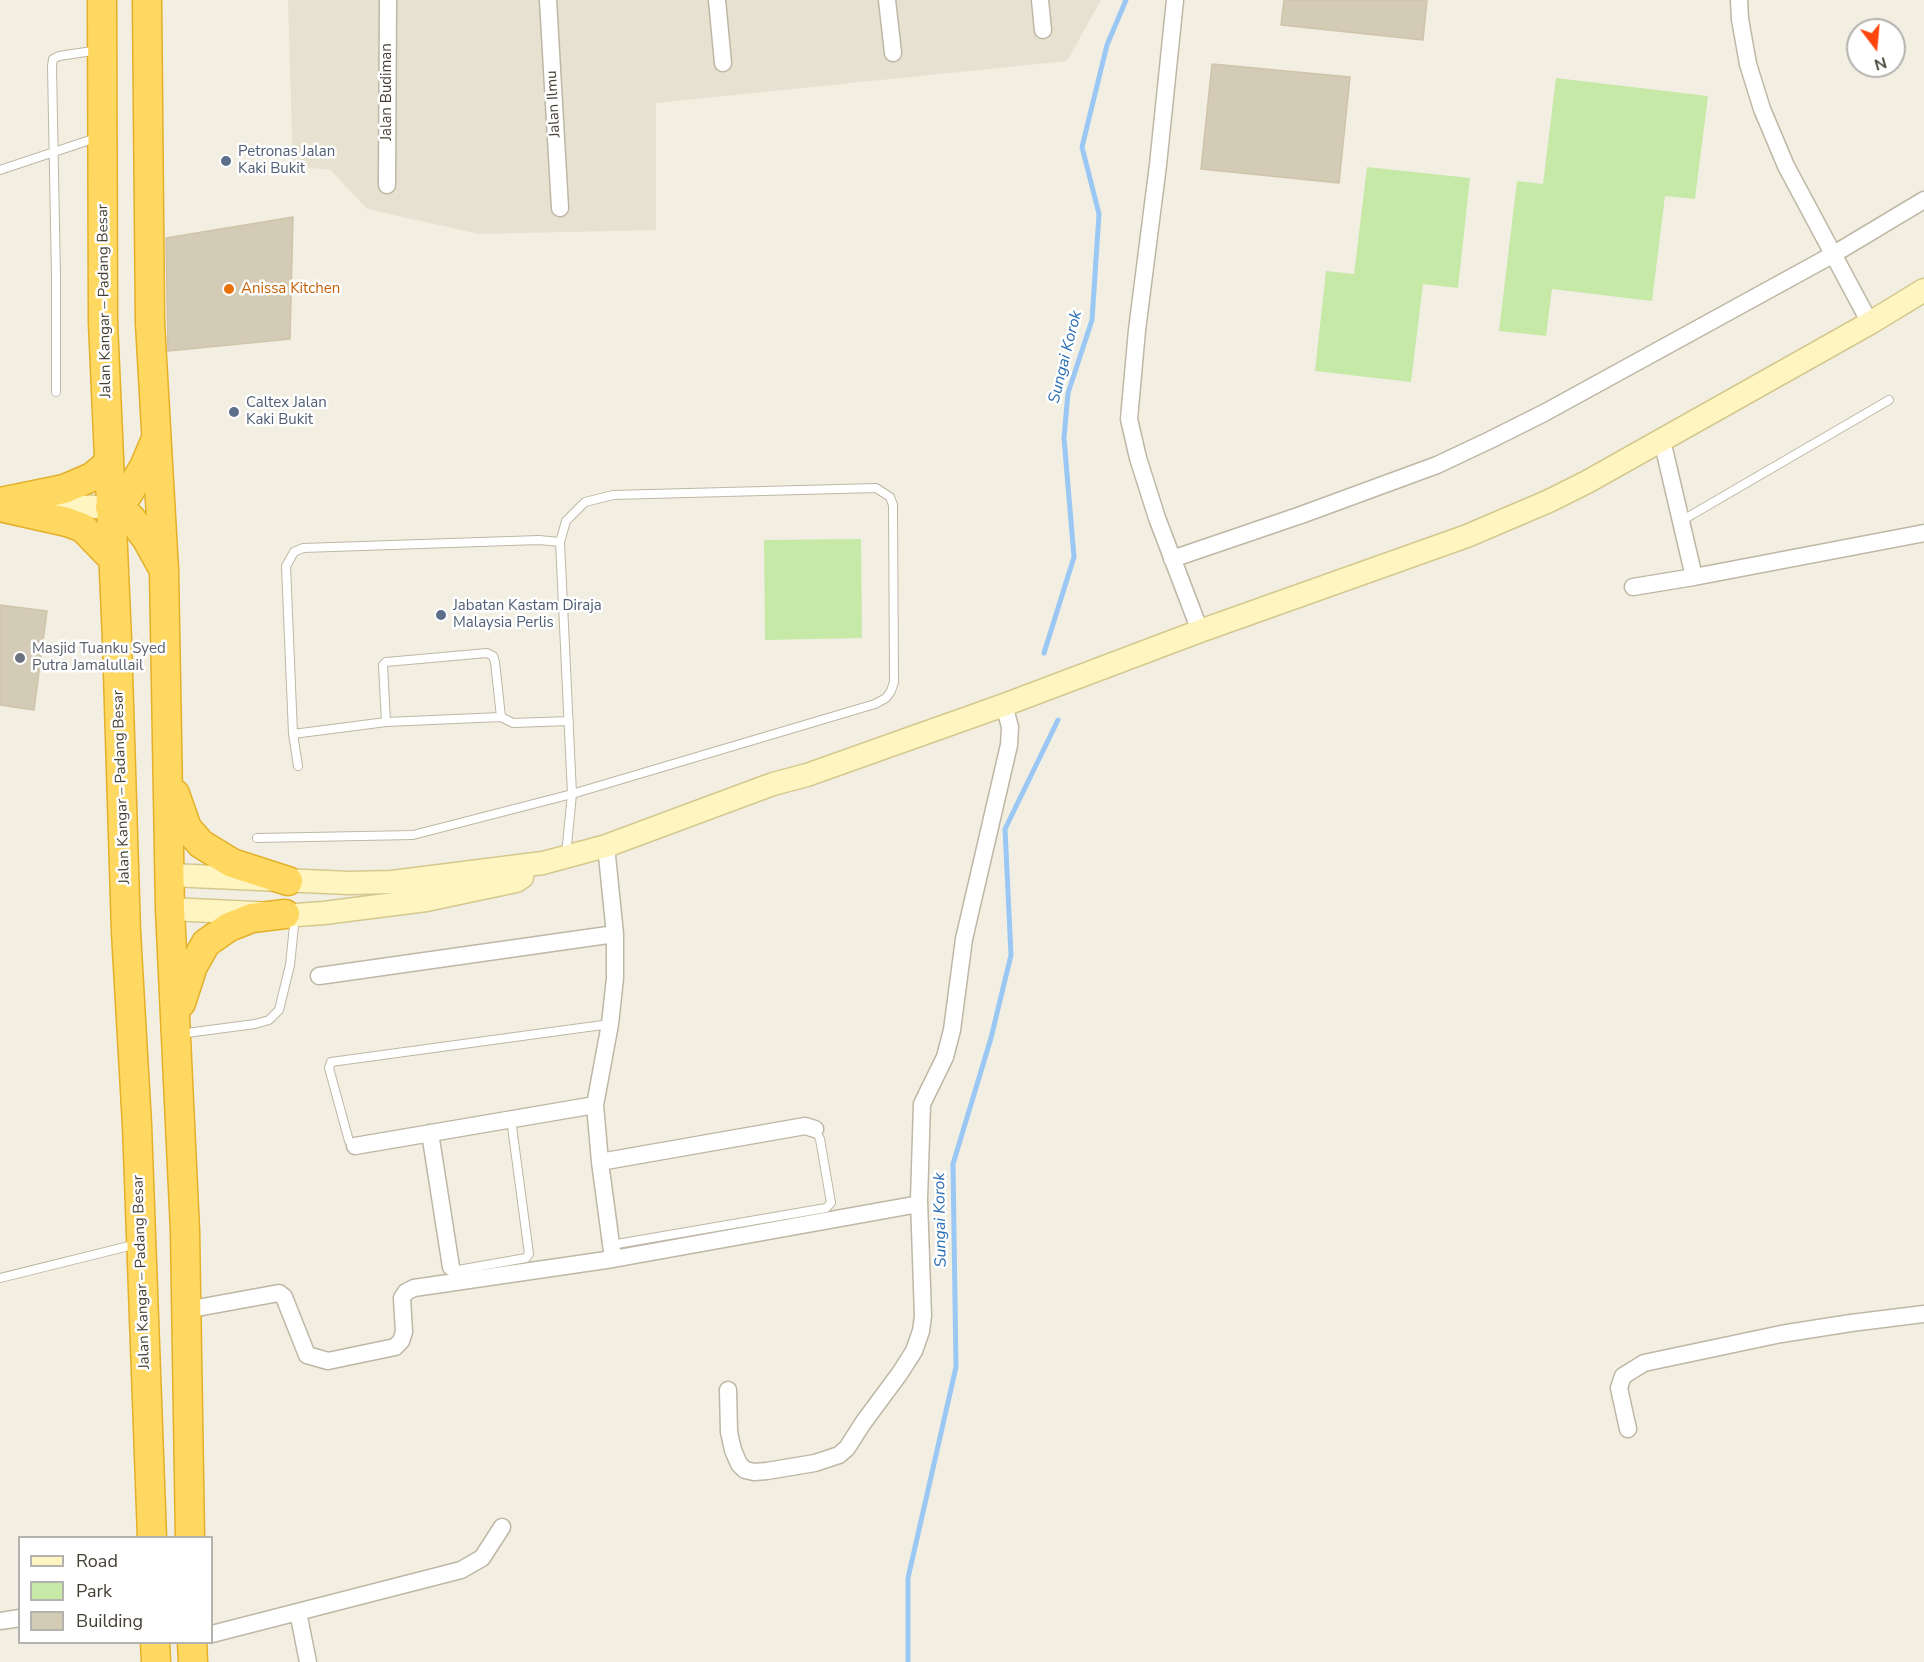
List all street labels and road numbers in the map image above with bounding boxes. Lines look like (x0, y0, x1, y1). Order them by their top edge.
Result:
street label: Jalan Budiman (378, 43, 396, 141)
street label: Jalan Ilmu (543, 70, 565, 138)
street label: Jalan Kangar – Padang Besar (94, 204, 116, 398)
street label: Jalan Kangar – Padang Besar (110, 690, 134, 884)
street label: Jalan Kangar – Padang Besar (130, 1175, 154, 1369)

